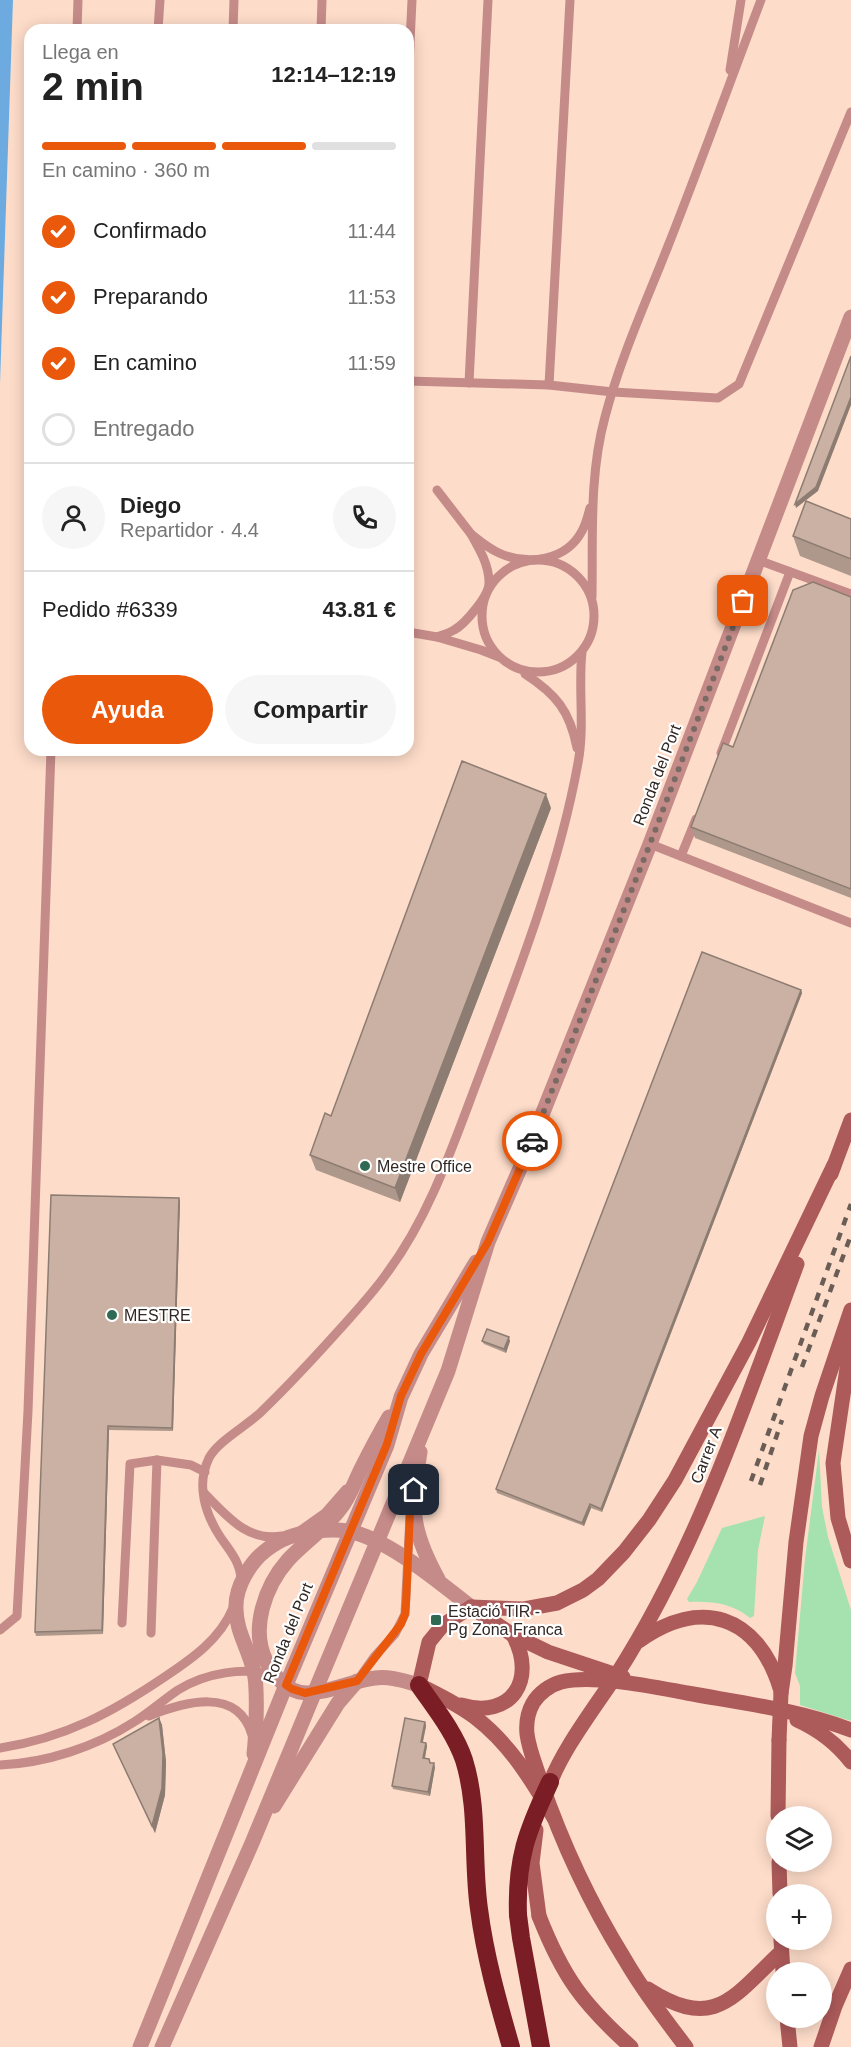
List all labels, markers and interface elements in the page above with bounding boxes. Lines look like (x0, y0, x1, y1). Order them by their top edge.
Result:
text: Llega en (42, 41, 119, 63)
text: 12:14–12:19 (271, 62, 396, 87)
text: 2 min (42, 65, 144, 108)
text: En camino · 360 m (42, 159, 210, 181)
icon: check (42, 215, 75, 248)
text: Confirmado (93, 218, 207, 243)
text: 11:44 (347, 220, 396, 242)
icon: check (42, 281, 75, 314)
text: Preparando (93, 284, 208, 309)
text: 11:53 (347, 286, 396, 308)
icon: check (42, 347, 75, 380)
text: En camino (93, 350, 197, 375)
text: 11:59 (347, 352, 396, 374)
text: Entregado (93, 416, 195, 441)
button: person (42, 486, 105, 549)
button: phone (333, 486, 396, 549)
text: Diego (120, 493, 181, 518)
text: Repartidor · 4.4 (120, 519, 259, 541)
pin (717, 575, 768, 626)
icon: bag (726, 584, 759, 617)
text: Pedido #6339 (42, 597, 178, 622)
text: 43.81 € (323, 597, 396, 622)
button: Ayuda (42, 675, 213, 744)
button: Compartir (225, 675, 396, 744)
street label: Ronda del Port (630, 722, 684, 828)
courier (502, 1111, 562, 1171)
icon: car (516, 1125, 549, 1158)
place label: Mestre Office (377, 1158, 472, 1175)
marker: Mestre Office (358, 1159, 372, 1173)
place label: MESTRE (124, 1307, 191, 1324)
marker: MESTRE (105, 1308, 119, 1322)
street label: Carrer A (687, 1424, 725, 1486)
pin (388, 1464, 439, 1515)
icon: home (397, 1473, 430, 1506)
street label: Ronda del Port (260, 1580, 316, 1686)
place label: Estació TIR - Pg Zona Franca (448, 1603, 563, 1638)
marker: Estació TIR - Pg Zona Franca (429, 1613, 443, 1627)
map controls (766, 1806, 832, 2028)
button: layers (766, 1806, 832, 1872)
button: + (766, 1884, 832, 1950)
button: − (766, 1962, 832, 2028)

